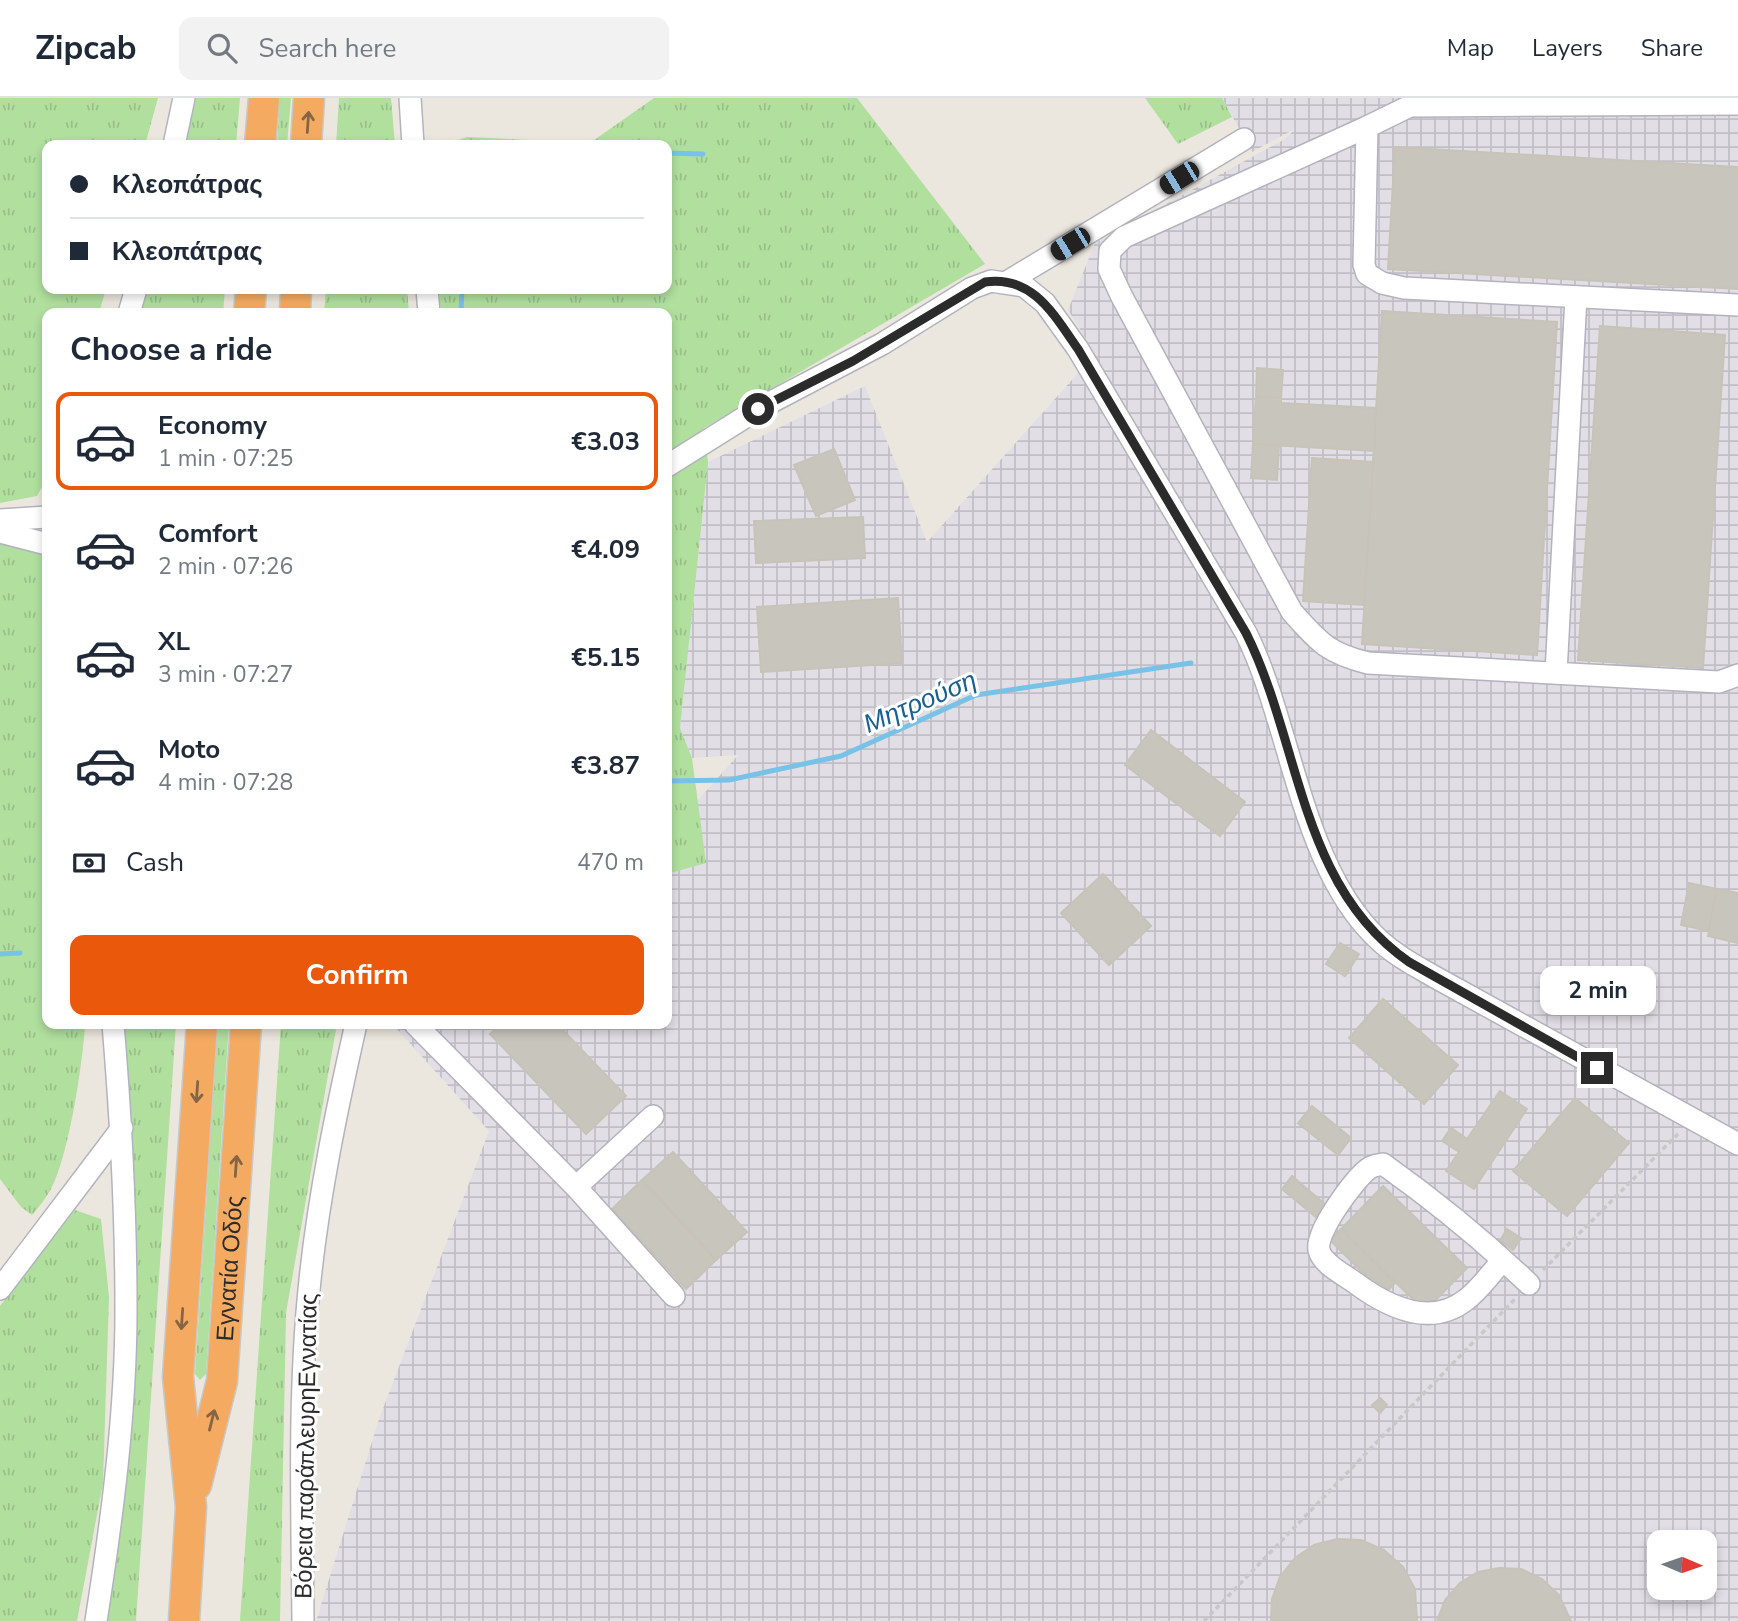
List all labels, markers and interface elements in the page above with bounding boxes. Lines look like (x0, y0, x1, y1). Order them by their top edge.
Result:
search box (179, 17, 669, 80)
text: Zipcab (35, 26, 137, 71)
icon: search (203, 29, 241, 67)
text: Search here (259, 31, 396, 66)
text: Map (1447, 32, 1494, 64)
text: Layers (1532, 32, 1603, 64)
text: Share (1641, 32, 1703, 64)
one-way arrow (302, 111, 315, 133)
car (1156, 158, 1203, 198)
text: Κλεοπάτρας (112, 167, 263, 202)
car (1047, 224, 1094, 264)
text: Κλεοπάτρας (112, 234, 263, 269)
text: Choose a ride (70, 328, 272, 371)
route start (742, 393, 774, 425)
text: Economy (158, 408, 267, 443)
icon: car (74, 410, 137, 473)
text: €3.03 (571, 424, 640, 459)
text: 1 min · 07:25 (158, 443, 293, 474)
text: Comfort (158, 516, 258, 551)
icon: car (74, 518, 137, 581)
text: €4.09 (571, 532, 640, 567)
text: 2 min · 07:26 (158, 551, 293, 582)
text: XL (158, 624, 190, 659)
icon: car (74, 626, 137, 689)
text: €5.15 (571, 640, 640, 675)
text: 3 min · 07:27 (158, 659, 293, 690)
water label: Μητρούση (858, 663, 982, 741)
text: Moto (158, 732, 220, 767)
icon: car (74, 734, 137, 797)
text: €3.87 (571, 748, 640, 783)
text: 4 min · 07:28 (158, 767, 293, 798)
icon: cash (70, 844, 108, 882)
text: Cash (126, 845, 184, 880)
text: 470 m (577, 847, 644, 878)
button: Confirm (70, 935, 644, 1015)
callout: 2 min (1539, 967, 1655, 1016)
text: 2 min (1568, 975, 1628, 1006)
route end (1581, 1052, 1613, 1084)
one-way arrow (191, 1080, 204, 1103)
one-way arrow (230, 1155, 243, 1178)
street label: Εγνατία Οδός (209, 1195, 250, 1342)
street label: Βόρεια παράπλευρηΕγνατίας (287, 1293, 325, 1599)
one-way arrow (175, 1307, 188, 1330)
one-way arrow (206, 1409, 219, 1432)
north arrow (1647, 1530, 1717, 1600)
map controls (1647, 1530, 1717, 1600)

